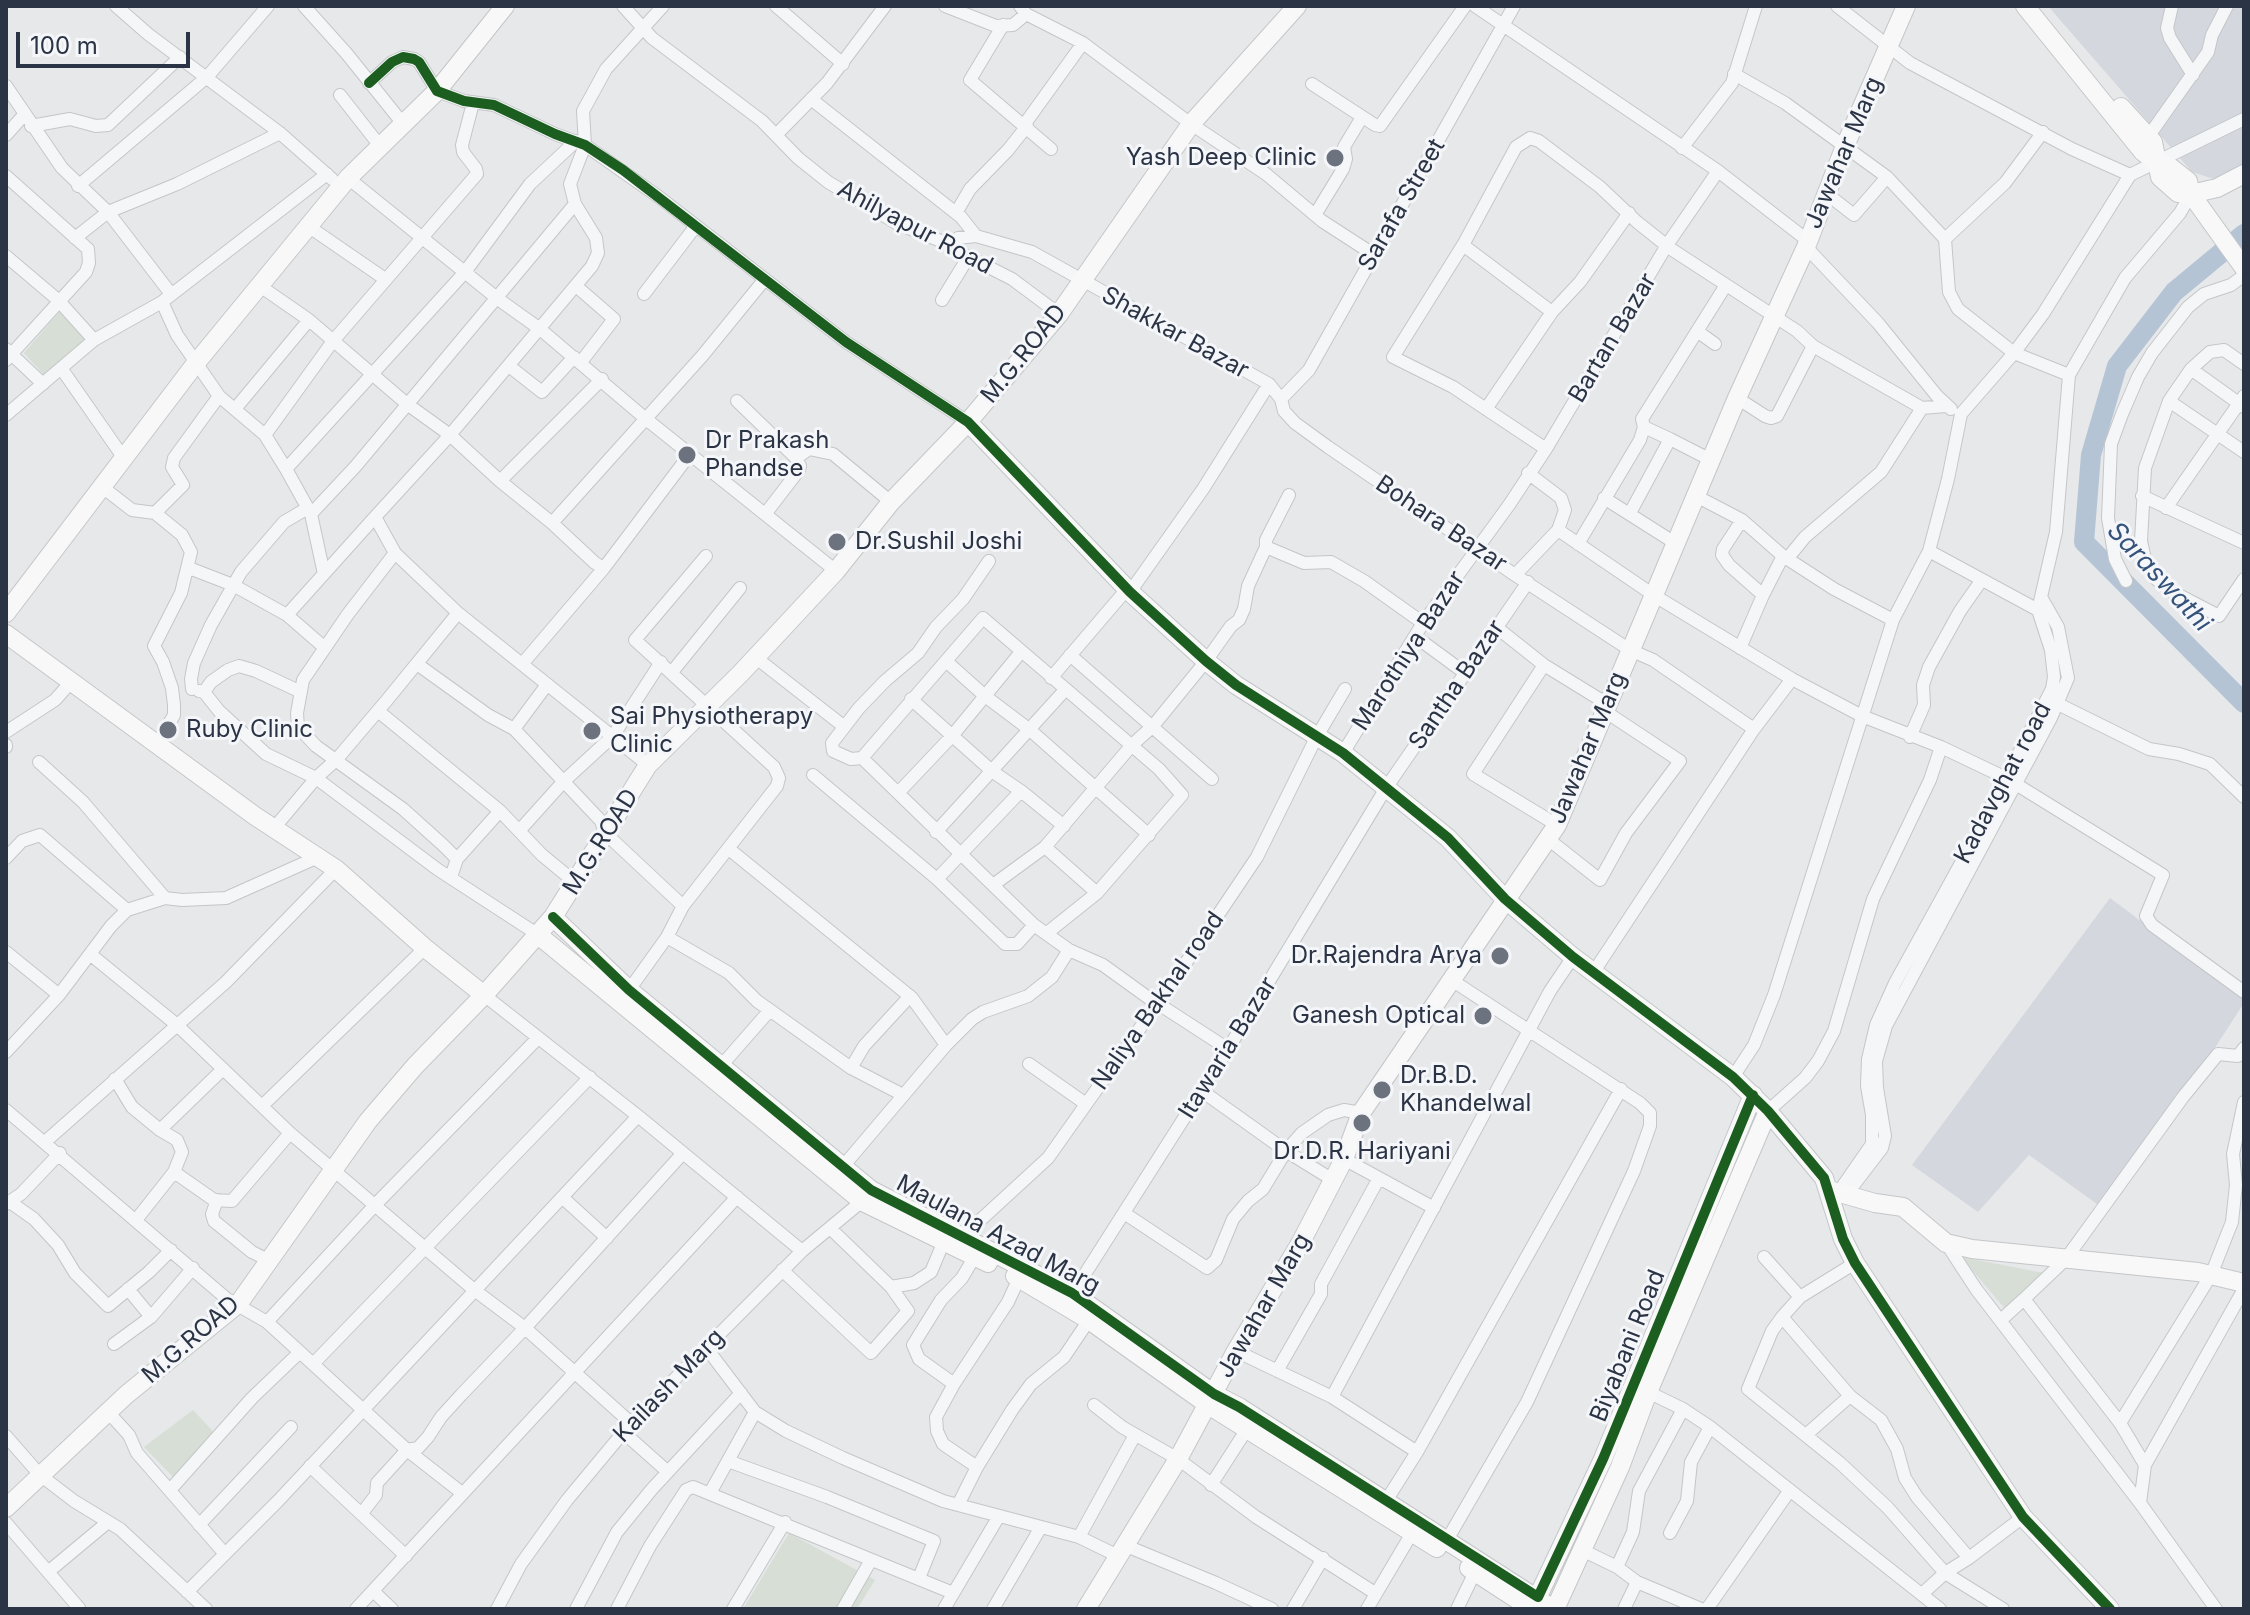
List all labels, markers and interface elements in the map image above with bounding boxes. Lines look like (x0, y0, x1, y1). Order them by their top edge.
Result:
scale bar (20, 16, 194, 66)
text: 100 m (30, 31, 98, 60)
street label: Jawahar Marg (1799, 73, 1889, 233)
street label: Sarafa Street (1353, 134, 1451, 276)
place label: Yash Deep Clinic (1126, 144, 1317, 172)
marker: Yash Deep Clinic (1324, 147, 1346, 169)
street label: Ahilyapur Road (832, 175, 998, 281)
street label: Bartan Bazar (1563, 268, 1663, 408)
street label: Shakkar Bazar (1096, 281, 1254, 385)
street label: M.G.ROAD (975, 299, 1073, 409)
place label: Dr Prakash Phandse (705, 427, 829, 483)
marker: Dr Prakash Phandse (676, 444, 698, 466)
street label: Bohara Bazar (1370, 470, 1512, 578)
water label: Saraswathi (2100, 516, 2218, 638)
place label: Dr.Sushil Joshi (855, 528, 1022, 556)
marker: Dr.Sushil Joshi (826, 531, 848, 553)
street label: Marothiya Bazar (1347, 566, 1471, 736)
street label: Santha Bazar (1403, 615, 1511, 755)
street label: Jawahar Marg (1543, 668, 1633, 828)
street label: Kadavghat road (1948, 697, 2058, 869)
place label: Sai Physiotherapy Clinic (610, 703, 813, 759)
place label: Ruby Clinic (186, 716, 313, 744)
marker: Ruby Clinic (157, 719, 179, 741)
marker: Sai Physiotherapy Clinic (581, 720, 603, 742)
street label: M.G.ROAD (557, 784, 645, 900)
street label: Naliya Bakhal road (1086, 906, 1230, 1096)
place label: Dr.Rajendra Arya (1291, 942, 1482, 970)
marker: Dr.Rajendra Arya (1489, 945, 1511, 967)
street label: Itawaria Bazar (1173, 972, 1283, 1124)
place label: Ganesh Optical (1292, 1002, 1465, 1030)
marker: Ganesh Optical (1472, 1005, 1494, 1027)
place label: Dr.B.D. Khandelwal (1400, 1062, 1531, 1118)
marker: Dr.B.D. Khandelwal (1371, 1079, 1393, 1101)
marker: Dr.D.R. Hariyani (1351, 1112, 1373, 1134)
place label: Dr.D.R. Hariyani (1273, 1138, 1451, 1166)
street label: Maulana Azad Marg (891, 1169, 1105, 1301)
street label: Jawahar Marg (1211, 1229, 1317, 1383)
street label: Biyabani Road (1584, 1266, 1672, 1426)
street label: M.G.ROAD (137, 1290, 245, 1390)
street label: Kailash Marg (608, 1323, 730, 1449)

